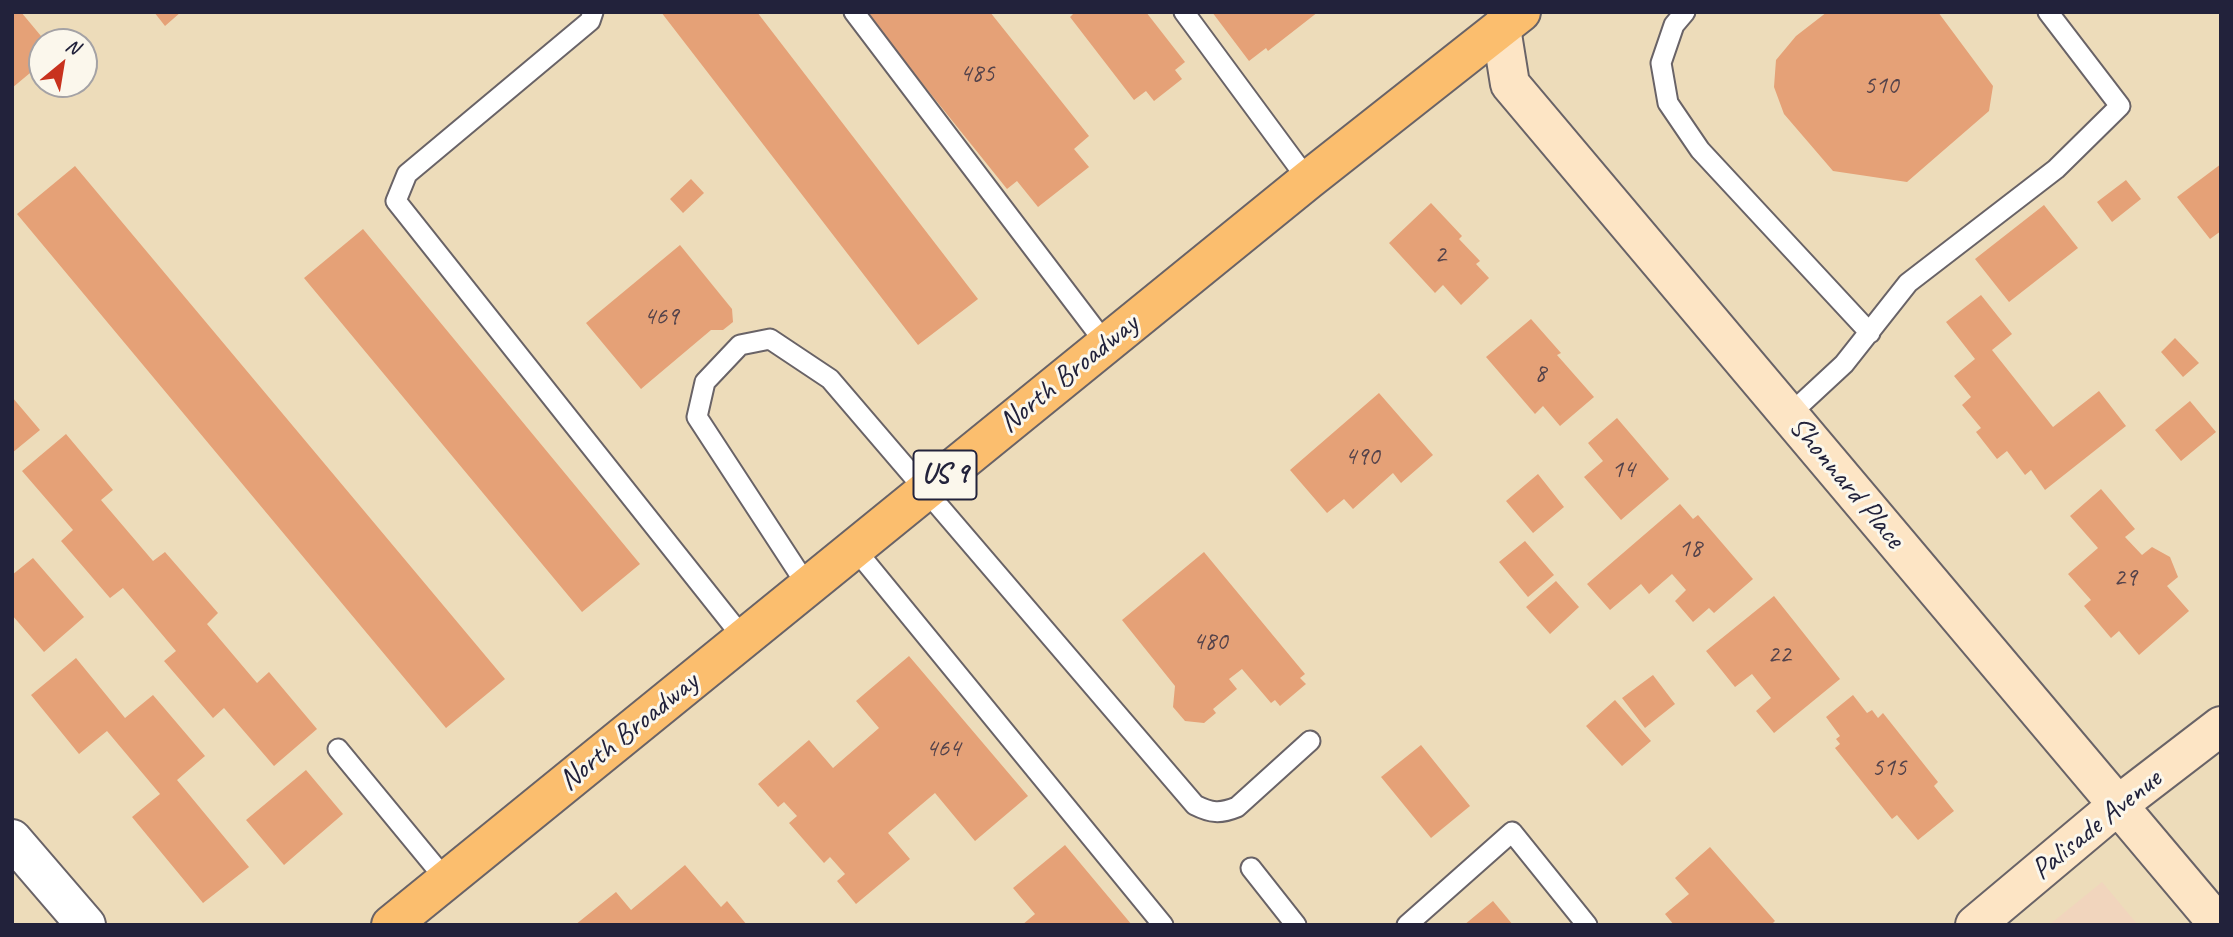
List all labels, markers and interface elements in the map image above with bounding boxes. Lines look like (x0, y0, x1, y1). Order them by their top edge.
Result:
north arrow (28, 28, 98, 98)
text: N (61, 33, 84, 60)
house number: 485 (959, 58, 995, 90)
house number: 510 (1863, 70, 1899, 102)
house number: 2 (1434, 239, 1446, 271)
house number: 469 (643, 301, 679, 333)
street label: North Broadway (992, 307, 1146, 441)
house number: 8 (1534, 358, 1546, 390)
street label: Shonnard Place (1780, 410, 1912, 556)
house number: 490 (1344, 441, 1380, 473)
road number: US 9 (914, 450, 976, 500)
house number: 14 (1611, 454, 1635, 486)
house number: 18 (1678, 533, 1702, 565)
house number: 29 (2113, 562, 2137, 594)
house number: 480 (1192, 626, 1228, 658)
house number: 22 (1767, 639, 1791, 671)
street label: North Broadway (552, 665, 706, 799)
house number: 464 (925, 733, 961, 765)
house number: 515 (1871, 752, 1907, 784)
street label: Palisade Avenue (2025, 762, 2169, 888)

